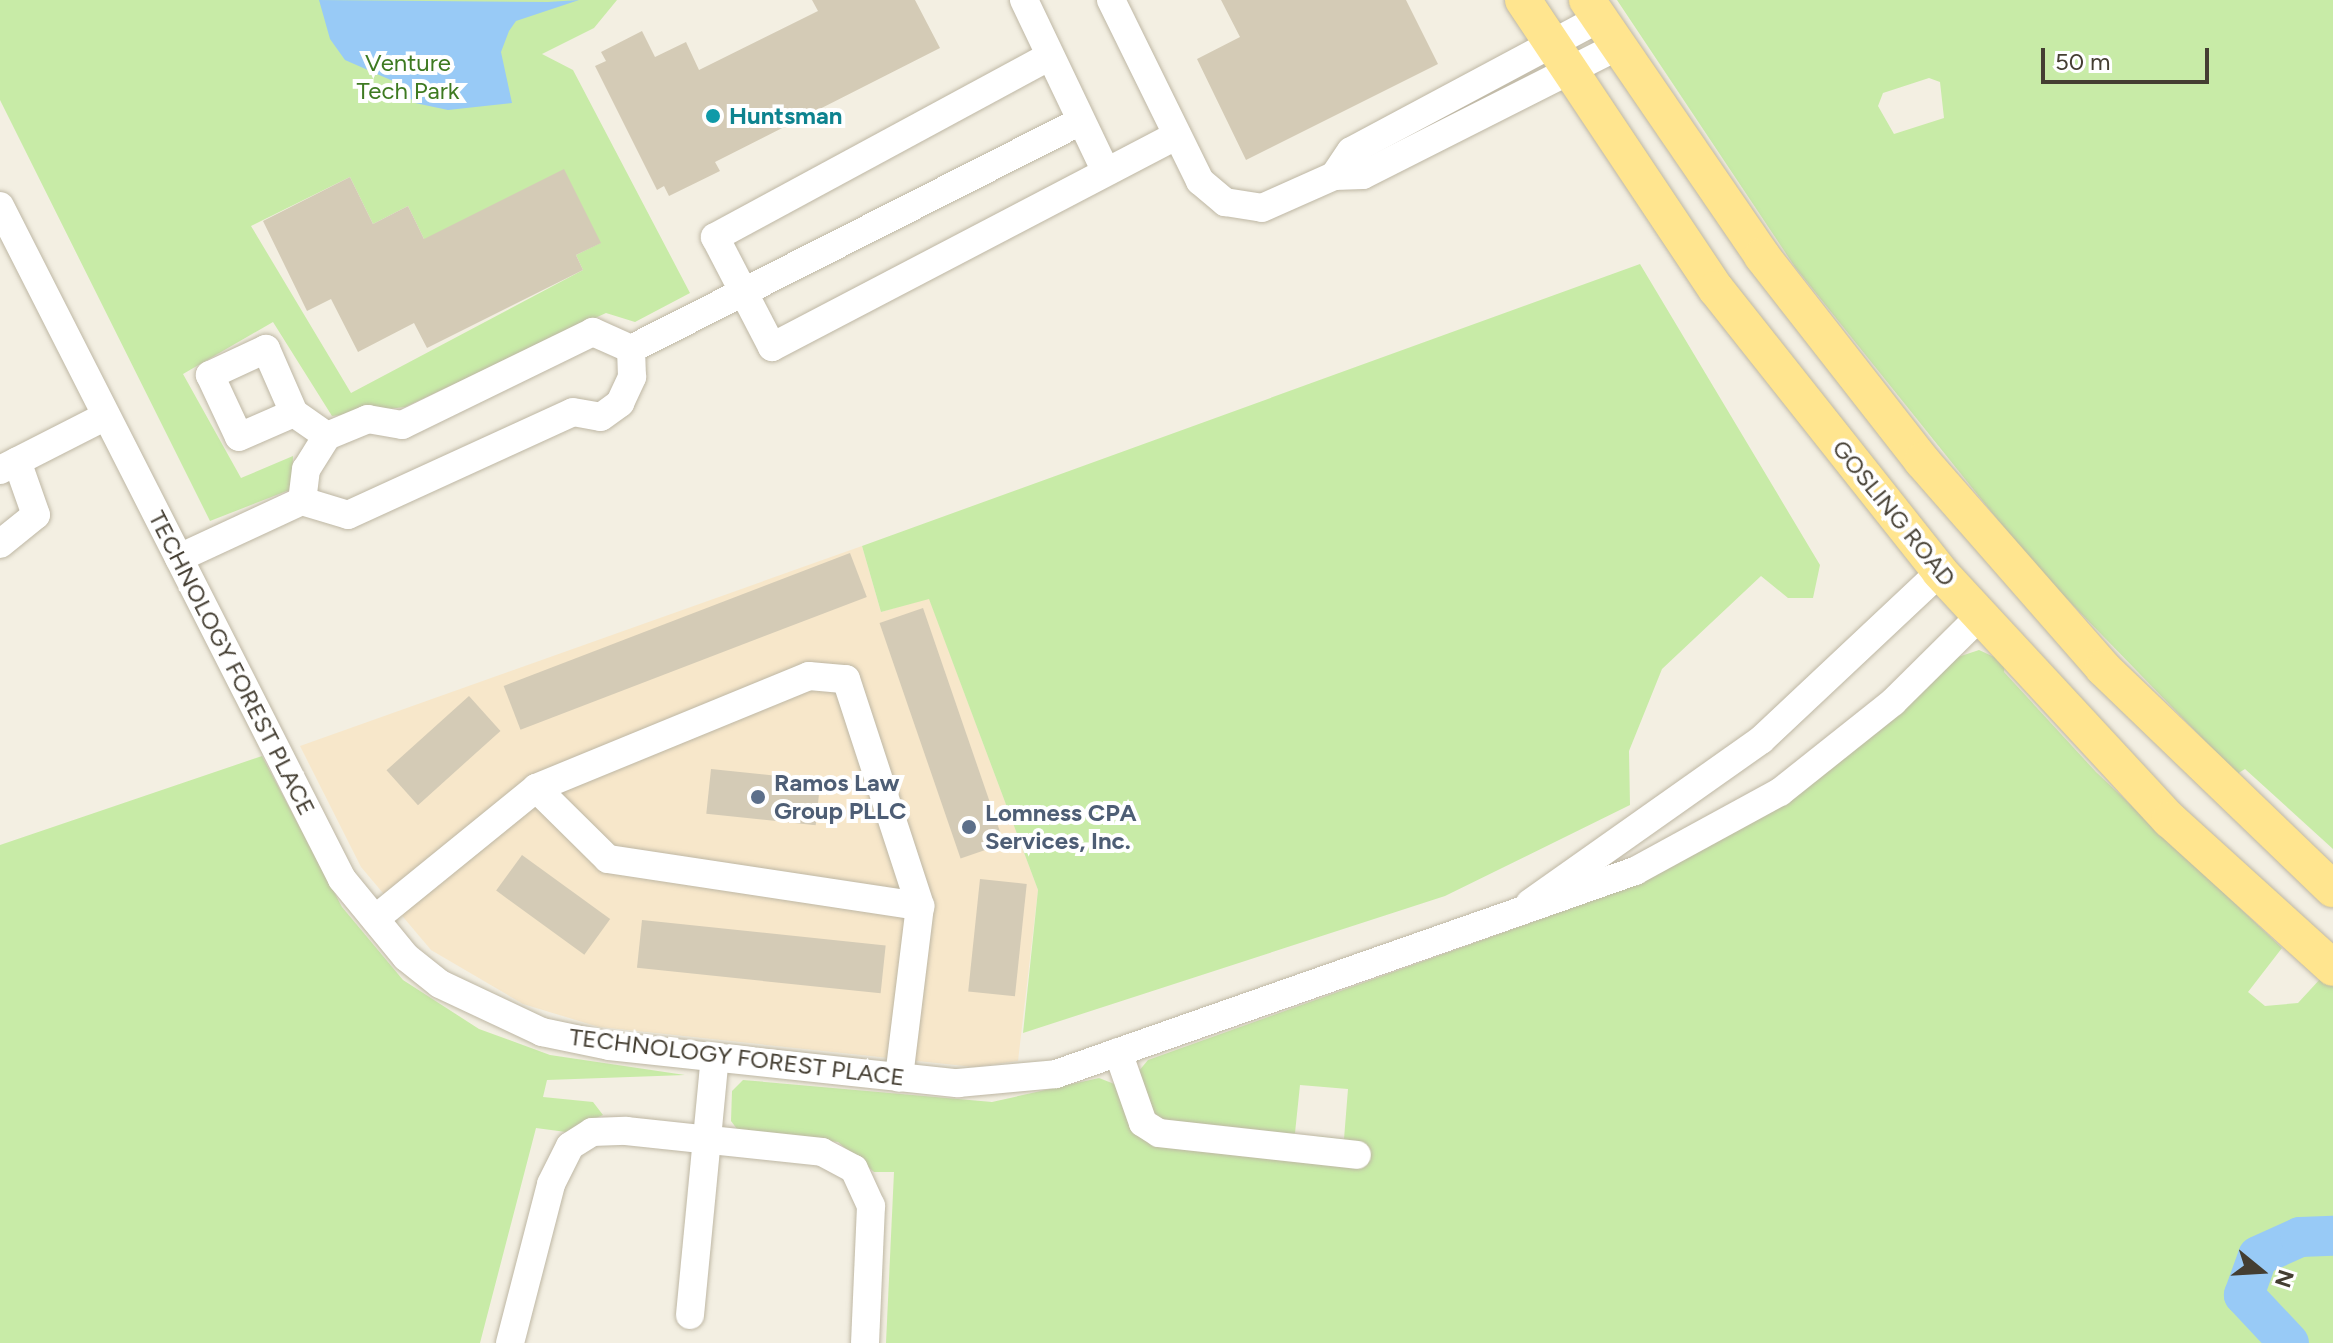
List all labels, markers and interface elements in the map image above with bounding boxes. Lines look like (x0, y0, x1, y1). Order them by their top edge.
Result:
scale bar (2045, 32, 2213, 82)
text: 50 m (2055, 47, 2111, 76)
park label: Venture Tech Park (357, 49, 459, 105)
place label: Huntsman (729, 102, 842, 130)
marker: Huntsman (704, 107, 722, 125)
street label: GOSLING ROAD (1826, 434, 1962, 592)
street label: TECHNOLOGY FOREST PLACE (143, 506, 321, 820)
place label: Ramos Law Group PLLC (774, 769, 906, 825)
marker: Ramos Law Group PLLC (749, 788, 767, 806)
place label: Lomness CPA Services, Inc. (985, 799, 1137, 855)
marker: Lomness CPA Services, Inc. (960, 818, 978, 836)
street label: TECHNOLOGY FOREST PLACE (568, 1022, 906, 1092)
north arrow (2221, 1231, 2301, 1311)
text: N (2269, 1266, 2300, 1291)

